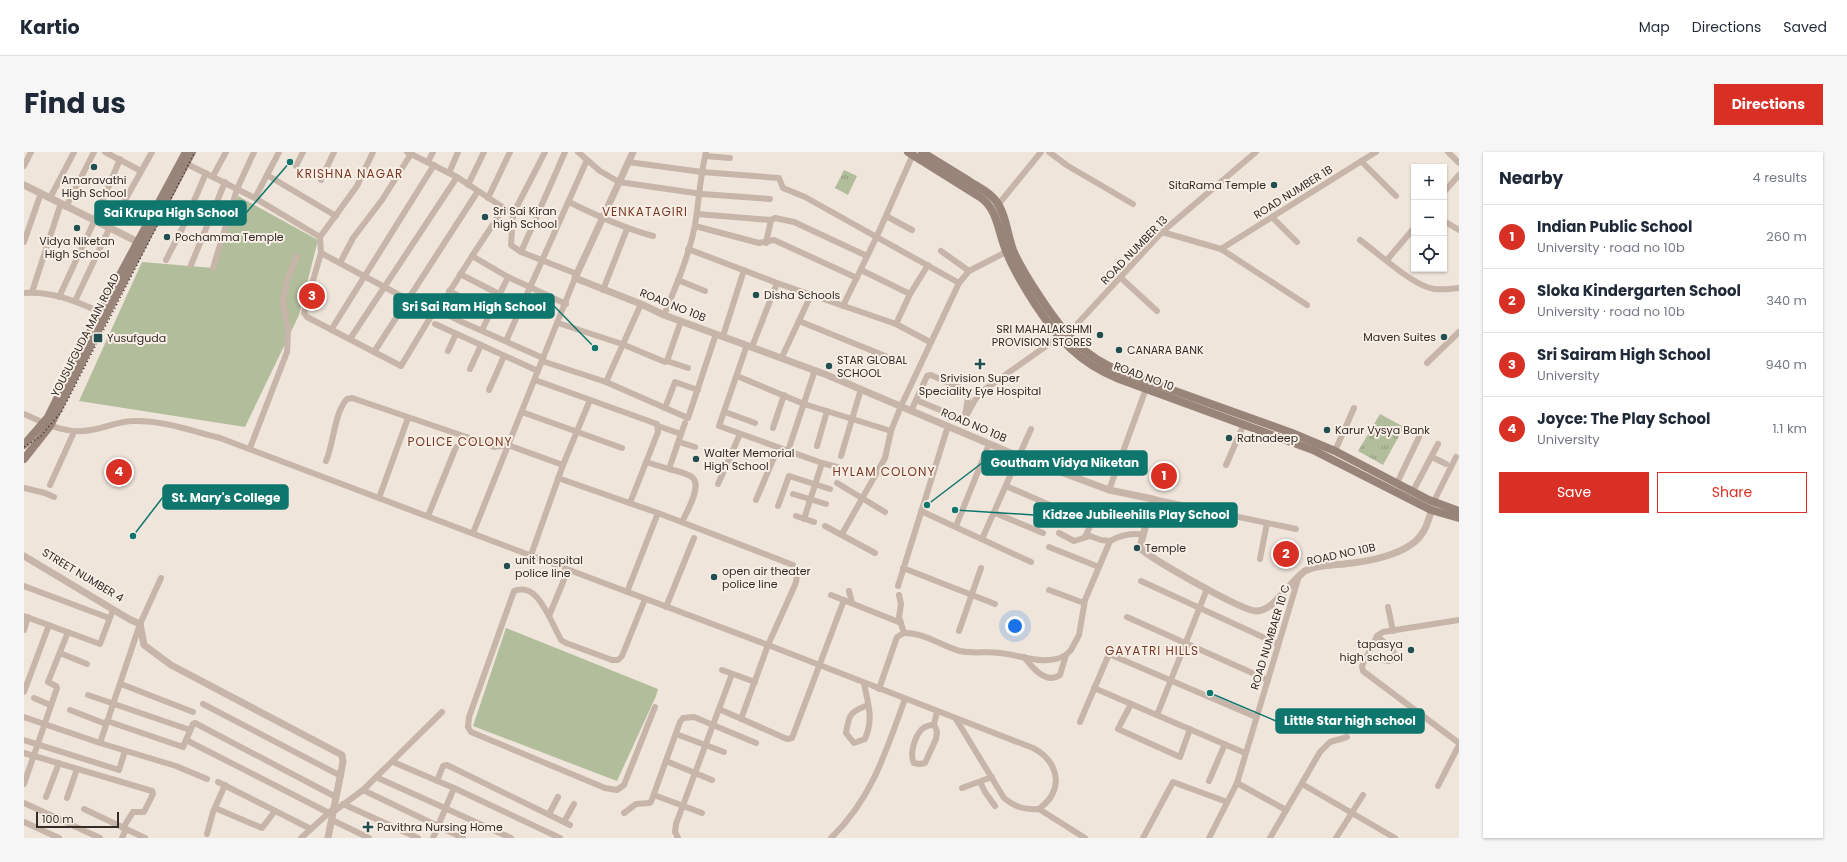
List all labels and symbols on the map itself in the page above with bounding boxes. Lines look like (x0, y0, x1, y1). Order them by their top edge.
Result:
street label: ROAD NUMBER 1B (1250, 161, 1336, 223)
marker: Amaravathi High School (89, 162, 99, 172)
district label: KRISHNA NAGAR (297, 165, 403, 182)
place label: Amaravathi High School (61, 172, 127, 201)
place label: SitaRama Temple (1169, 177, 1266, 193)
marker: SitaRama Temple (1269, 180, 1279, 190)
callout: Sai Krupa High School (95, 201, 246, 225)
place label: Sri Sai Kiran high School (493, 203, 557, 232)
district label: VENKATAGIRI (602, 203, 688, 220)
text: Sai Krupa High School (104, 204, 238, 221)
marker: Sri Sai Kiran high School (480, 212, 490, 222)
street label: ROAD NUMBER 13 (1097, 212, 1171, 288)
marker: Vidya Niketan High School (72, 223, 82, 233)
place label: Pochamma Temple (175, 229, 284, 245)
marker: Pochamma Temple (162, 232, 172, 242)
place label: Vidya Niketan High School (39, 233, 115, 262)
street label: YOUSUFGUDA MAIN ROAD (47, 270, 123, 400)
pin: 3 (299, 281, 325, 311)
street label: ROAD NO 10B (638, 284, 709, 326)
place label: Disha Schools (764, 287, 841, 303)
marker: Disha Schools (751, 290, 761, 300)
callout: Sri Sai Ram High School (394, 294, 554, 318)
text: Sri Sai Ram High School (402, 298, 546, 315)
place label: SRI MAHALAKSHMI PROVISION STORES (992, 321, 1092, 350)
place label: Maven Suites (1363, 329, 1436, 345)
place label: Yusufguda (107, 330, 166, 346)
marker: SRI MAHALAKSHMI PROVISION STORES (1095, 330, 1105, 340)
marker: Yusufguda (92, 332, 104, 344)
marker: Maven Suites (1439, 332, 1449, 342)
place label: CANARA BANK (1127, 342, 1204, 358)
marker: CANARA BANK (1114, 345, 1124, 355)
place label: STAR GLOBAL SCHOOL (837, 352, 908, 381)
marker: Srivision Super Speciality Eye Hospital (974, 358, 986, 370)
street label: ROAD NO 10 (1112, 358, 1177, 394)
marker: STAR GLOBAL SCHOOL (824, 361, 834, 371)
place label: Srivision Super Speciality Eye Hospital (919, 370, 1041, 399)
street label: ROAD NO 10B (939, 404, 1010, 446)
place label: Karur Vysya Bank (1335, 422, 1430, 438)
marker: Karur Vysya Bank (1322, 425, 1332, 435)
place label: Ratnadeep (1237, 430, 1298, 446)
district label: POLICE COLONY (408, 433, 512, 450)
marker: Ratnadeep (1224, 433, 1234, 443)
place label: Walter Memorial High School (704, 445, 794, 474)
callout: Goutham Vidya Niketan (982, 451, 1147, 475)
marker: Walter Memorial High School (691, 454, 701, 464)
text: Goutham Vidya Niketan (991, 454, 1139, 471)
pin: 4 (106, 457, 132, 487)
pin: 1 (1151, 461, 1177, 491)
district label: HYLAM COLONY (833, 463, 935, 480)
callout: St. Mary's College (163, 485, 288, 509)
text: St. Mary's College (172, 489, 281, 506)
callout: Kidzee Jubileehills Play School (1034, 503, 1237, 527)
text: Kidzee Jubileehills Play School (1042, 506, 1230, 523)
pin: 2 (1273, 539, 1299, 569)
street label: ROAD NO 10B (1305, 539, 1377, 569)
place label: Temple (1145, 540, 1186, 556)
marker: Temple (1132, 543, 1142, 553)
street label: STREET NUMBER 4 (39, 544, 127, 606)
place label: unit hospital police line (515, 552, 583, 581)
marker: unit hospital police line (502, 561, 512, 571)
place label: open air theater police line (722, 563, 811, 592)
marker: open air theater police line (709, 572, 719, 582)
street label: ROAD NUMBAER 10 C (1246, 582, 1294, 692)
your location (1005, 616, 1025, 636)
place label: tapasya high school (1340, 636, 1403, 665)
district label: GAYATRI HILLS (1105, 642, 1199, 659)
marker: tapasya high school (1406, 645, 1416, 655)
callout: Little Star high school (1276, 709, 1424, 733)
text: Little Star high school (1284, 712, 1416, 729)
scale bar (36, 810, 119, 829)
place label: Pavithra Nursing Home (377, 819, 503, 835)
marker: Pavithra Nursing Home (362, 821, 374, 833)

